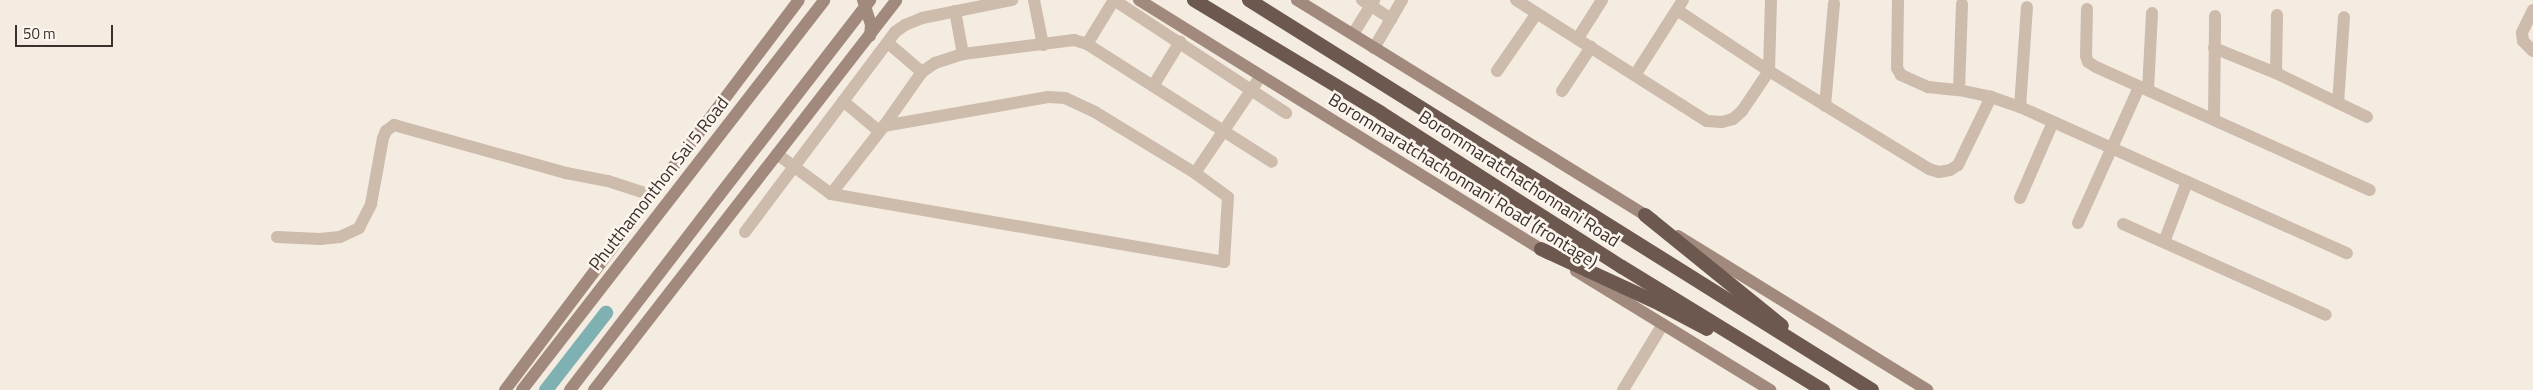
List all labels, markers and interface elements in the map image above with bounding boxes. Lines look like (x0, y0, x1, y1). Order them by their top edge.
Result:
scale bar (18, 15, 115, 47)
text: 50 m (23, 22, 56, 45)
street label: Borommaratchachonnani Road (frontage) (1324, 89, 1602, 273)
street label: Phutthamonthon Sai 5 Road (585, 93, 733, 275)
street label: Borommaratchachonnani Road (1414, 106, 1624, 252)

